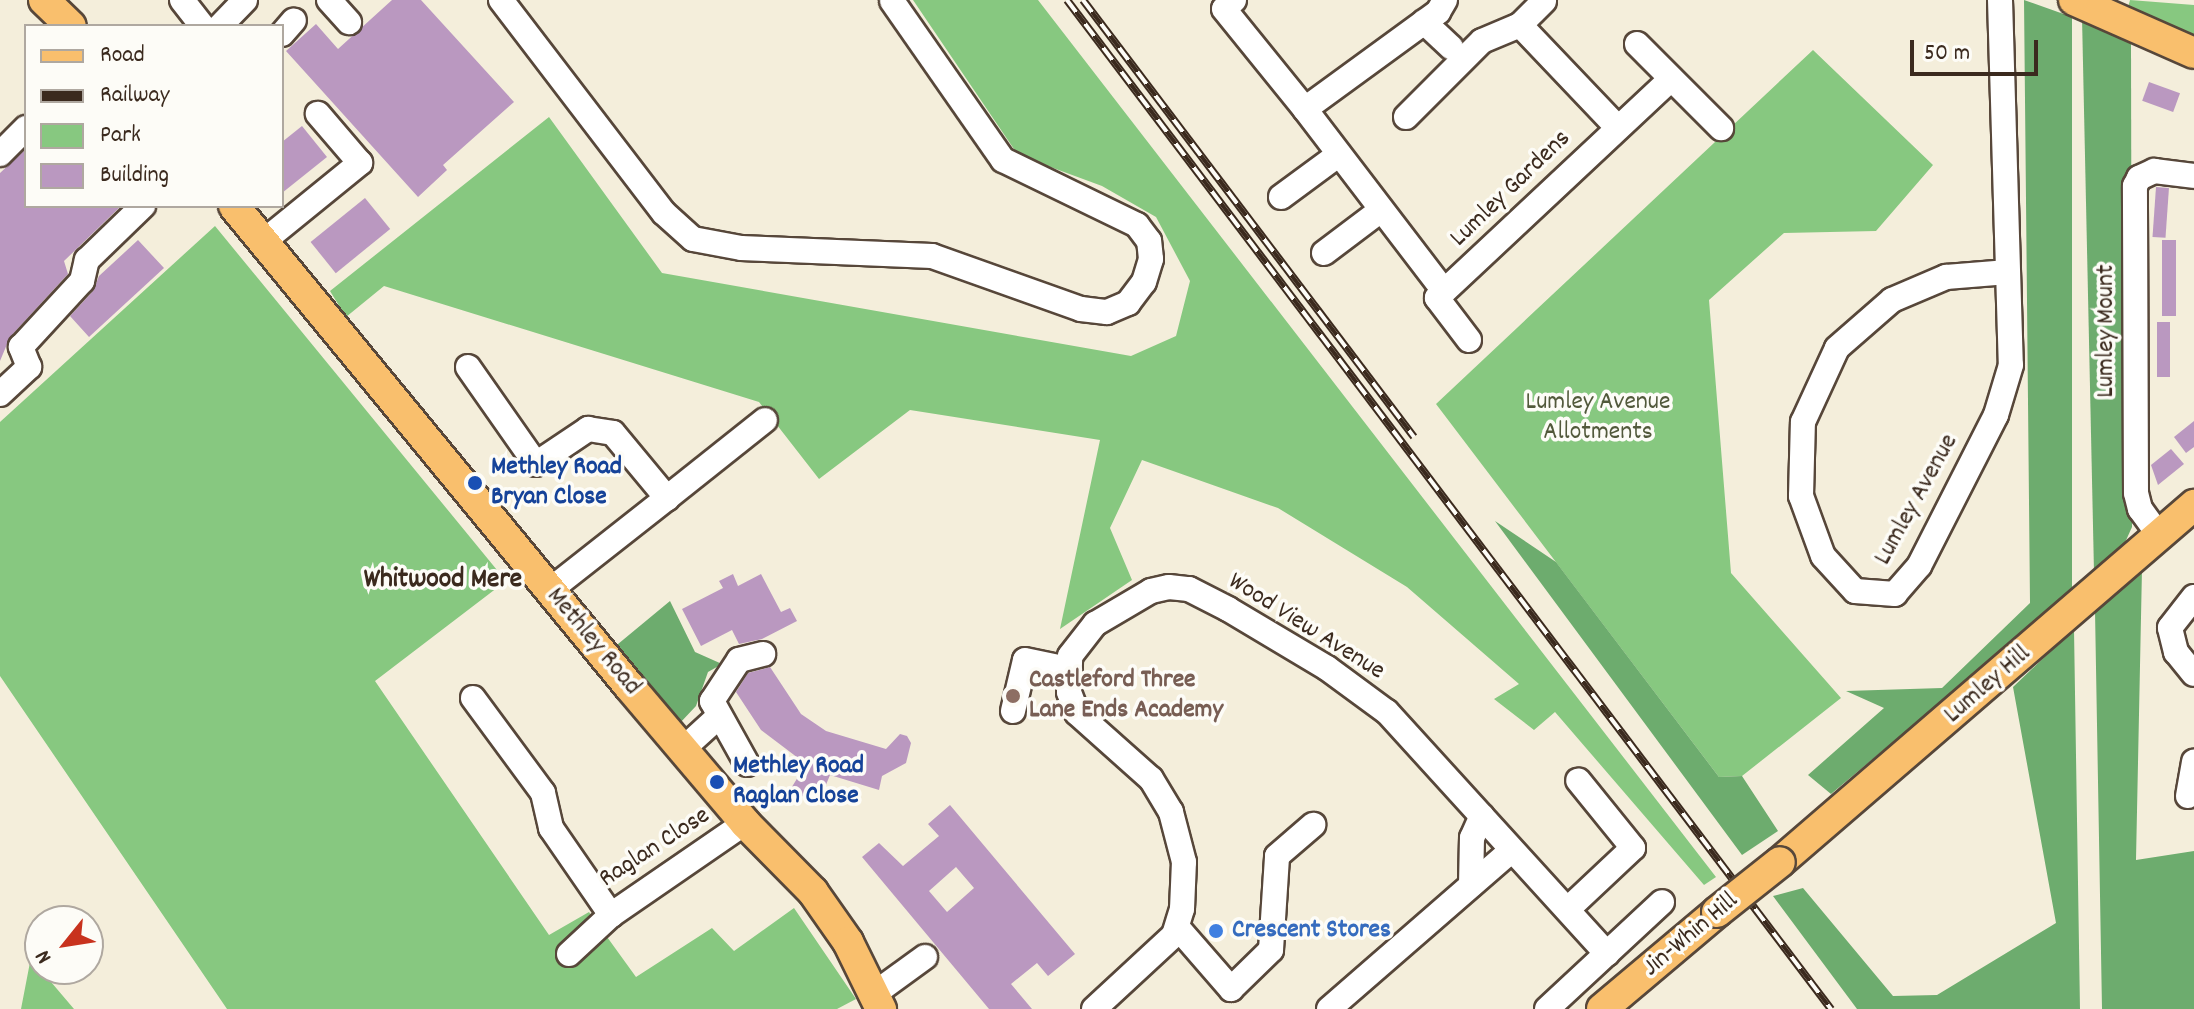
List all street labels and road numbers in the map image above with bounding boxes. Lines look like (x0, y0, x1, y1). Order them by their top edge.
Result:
street label: Lumley Gardens (1444, 124, 1578, 254)
street label: Lumley Mount (2091, 264, 2123, 398)
street label: Lumley Avenue (1868, 429, 1966, 571)
street label: Wood View Avenue (1222, 566, 1390, 688)
street label: Methley Road (539, 582, 647, 702)
street label: Lumley Hill (1938, 639, 2038, 731)
street label: Raglan Close (594, 801, 716, 895)
street label: Jin-Whin Hill (1637, 886, 1745, 984)

